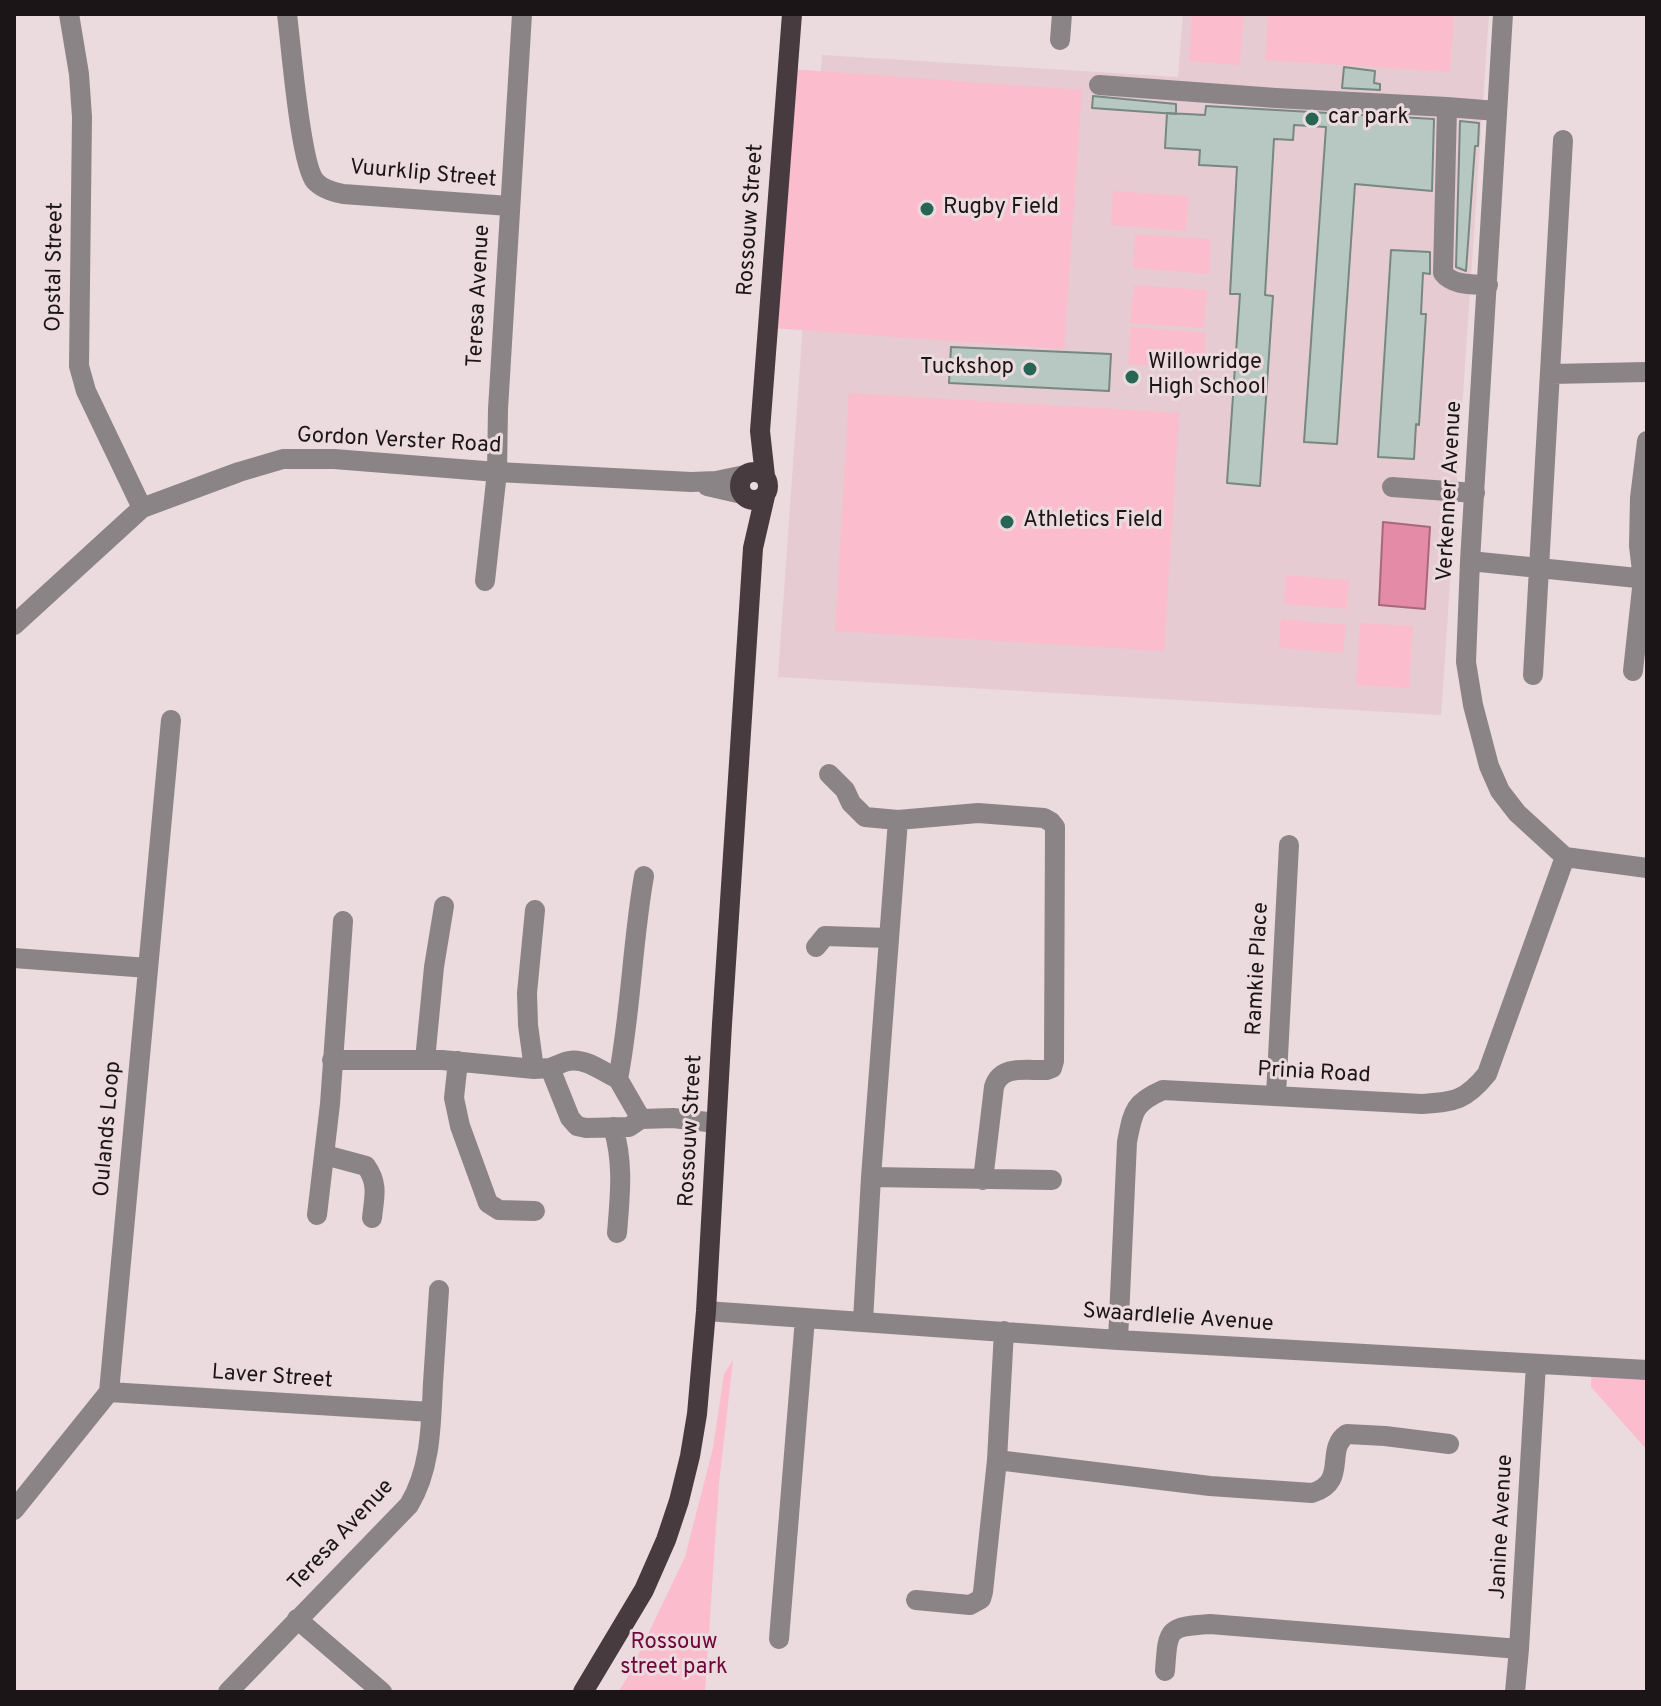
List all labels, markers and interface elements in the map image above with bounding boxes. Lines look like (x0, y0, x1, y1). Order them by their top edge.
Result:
place label: car park (1328, 106, 1409, 132)
marker: car park (1303, 110, 1321, 128)
street label: Rossouw Street (734, 143, 770, 297)
street label: Vuurklip Street (348, 155, 498, 195)
place label: Rugby Field (943, 196, 1059, 222)
marker: Rugby Field (918, 200, 936, 218)
street label: Opstal Street (42, 202, 70, 332)
street label: Teresa Avenue (463, 224, 497, 368)
place label: Willowridge High School (1148, 351, 1266, 402)
place label: Tuckshop (920, 356, 1014, 382)
marker: Tuckshop (1021, 360, 1039, 378)
marker: Willowridge High School (1123, 368, 1141, 386)
street label: Verkenner Avenue (1433, 400, 1469, 582)
street label: Gordon Verster Road (296, 423, 502, 461)
place label: Athletics Field (1023, 509, 1163, 535)
marker: Athletics Field (998, 513, 1016, 531)
street label: Ramkie Place (1242, 902, 1276, 1036)
street label: Rossouw Street (675, 1054, 709, 1208)
street label: Prinia Road (1257, 1058, 1371, 1090)
street label: Oulands Loop (90, 1060, 128, 1198)
street label: Swaardlelie Avenue (1082, 1299, 1274, 1339)
street label: Laver Street (211, 1361, 333, 1395)
street label: Janine Avenue (1486, 1454, 1520, 1600)
street label: Teresa Avenue (284, 1475, 400, 1597)
park label: Rossouw street park (620, 1631, 728, 1682)

